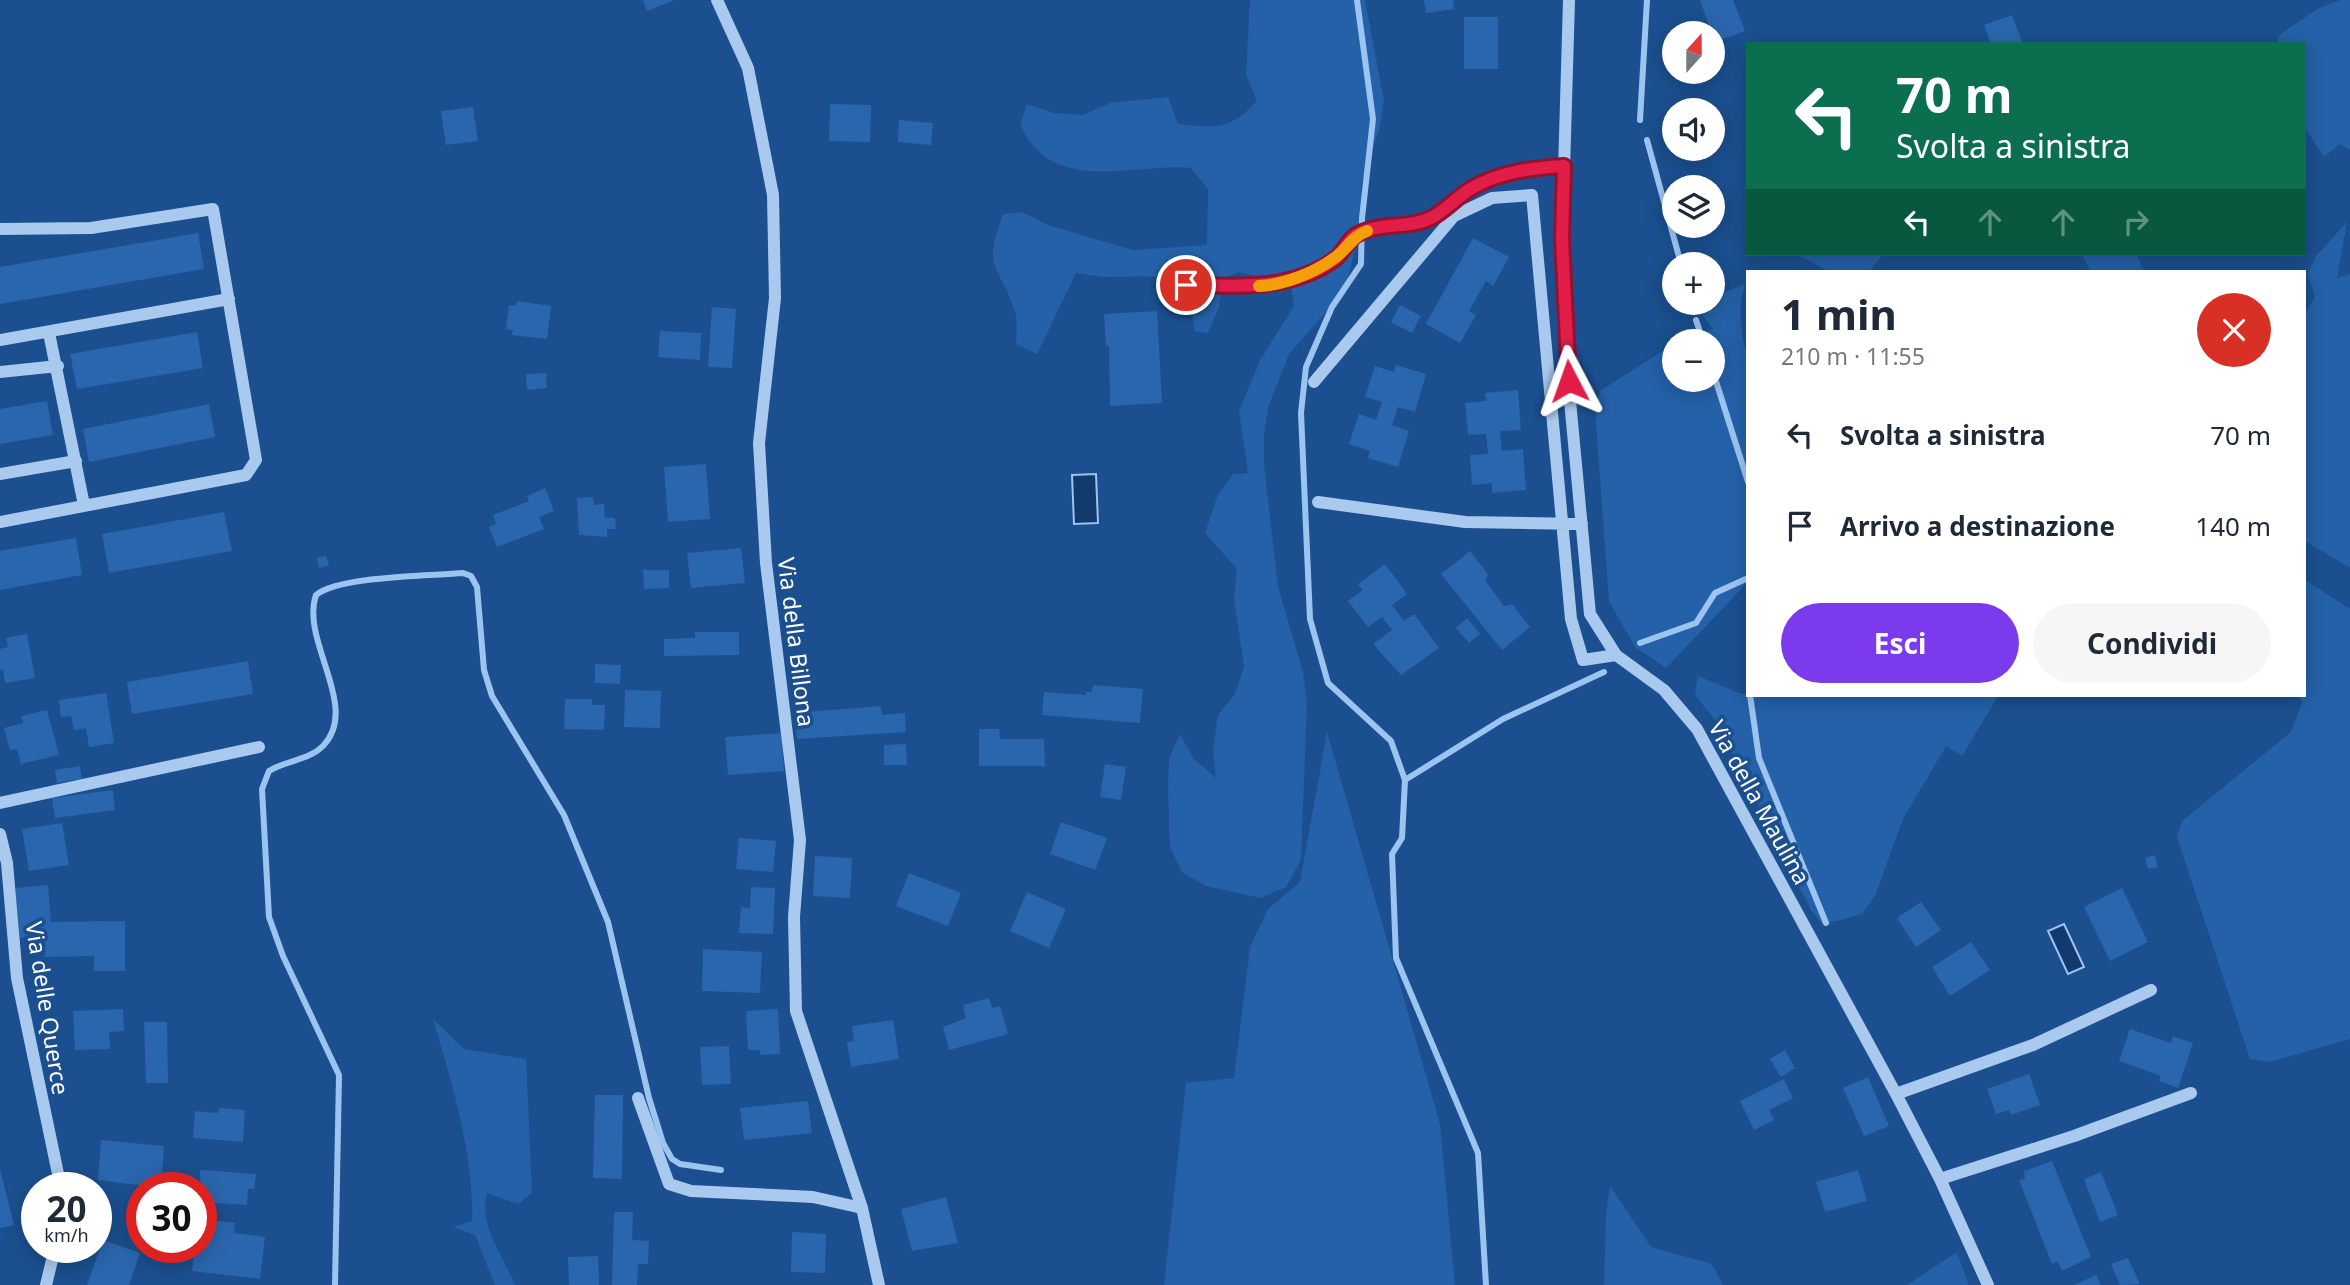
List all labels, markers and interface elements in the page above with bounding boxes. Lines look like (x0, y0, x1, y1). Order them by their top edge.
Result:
north arrow (1662, 21, 1726, 84)
map controls (1662, 21, 1725, 392)
text: 70 m (1896, 61, 2013, 127)
icon: left (1781, 70, 1872, 161)
button: sound (1662, 98, 1725, 161)
text: Svolta a sinistra (1896, 124, 2131, 167)
button: layers (1662, 175, 1725, 238)
icon: left (1898, 203, 1936, 241)
icon: ahead (1971, 203, 2009, 241)
icon: ahead (2044, 203, 2082, 241)
icon: right (2117, 203, 2155, 241)
button: + (1662, 252, 1725, 315)
pin (1156, 255, 1216, 315)
icon: arrive (1167, 266, 1205, 304)
text: 1 min (1781, 285, 1897, 342)
button: close (2197, 293, 2271, 367)
button: − (1662, 329, 1725, 392)
text: 210 m · 11:55 (1781, 340, 1925, 372)
position arrow (1532, 344, 1606, 418)
icon: left (1781, 416, 1819, 454)
text: Svolta a sinistra (1840, 417, 2046, 453)
text: 70 m (2210, 417, 2271, 453)
icon: arrive (1781, 507, 1819, 545)
text: Arrivo a destinazione (1840, 508, 2115, 544)
text: 140 m (2195, 508, 2271, 544)
street label: Via della Billona (771, 556, 823, 728)
button: Esci (1781, 603, 2019, 683)
button: Condividi (2033, 603, 2271, 683)
street label: Via della Maulina (1702, 714, 1818, 890)
street label: Via delle Querce (19, 919, 77, 1097)
speed limit sign: 30 (126, 1172, 217, 1263)
text: 20 (46, 1185, 87, 1232)
text: km/h (44, 1223, 89, 1247)

